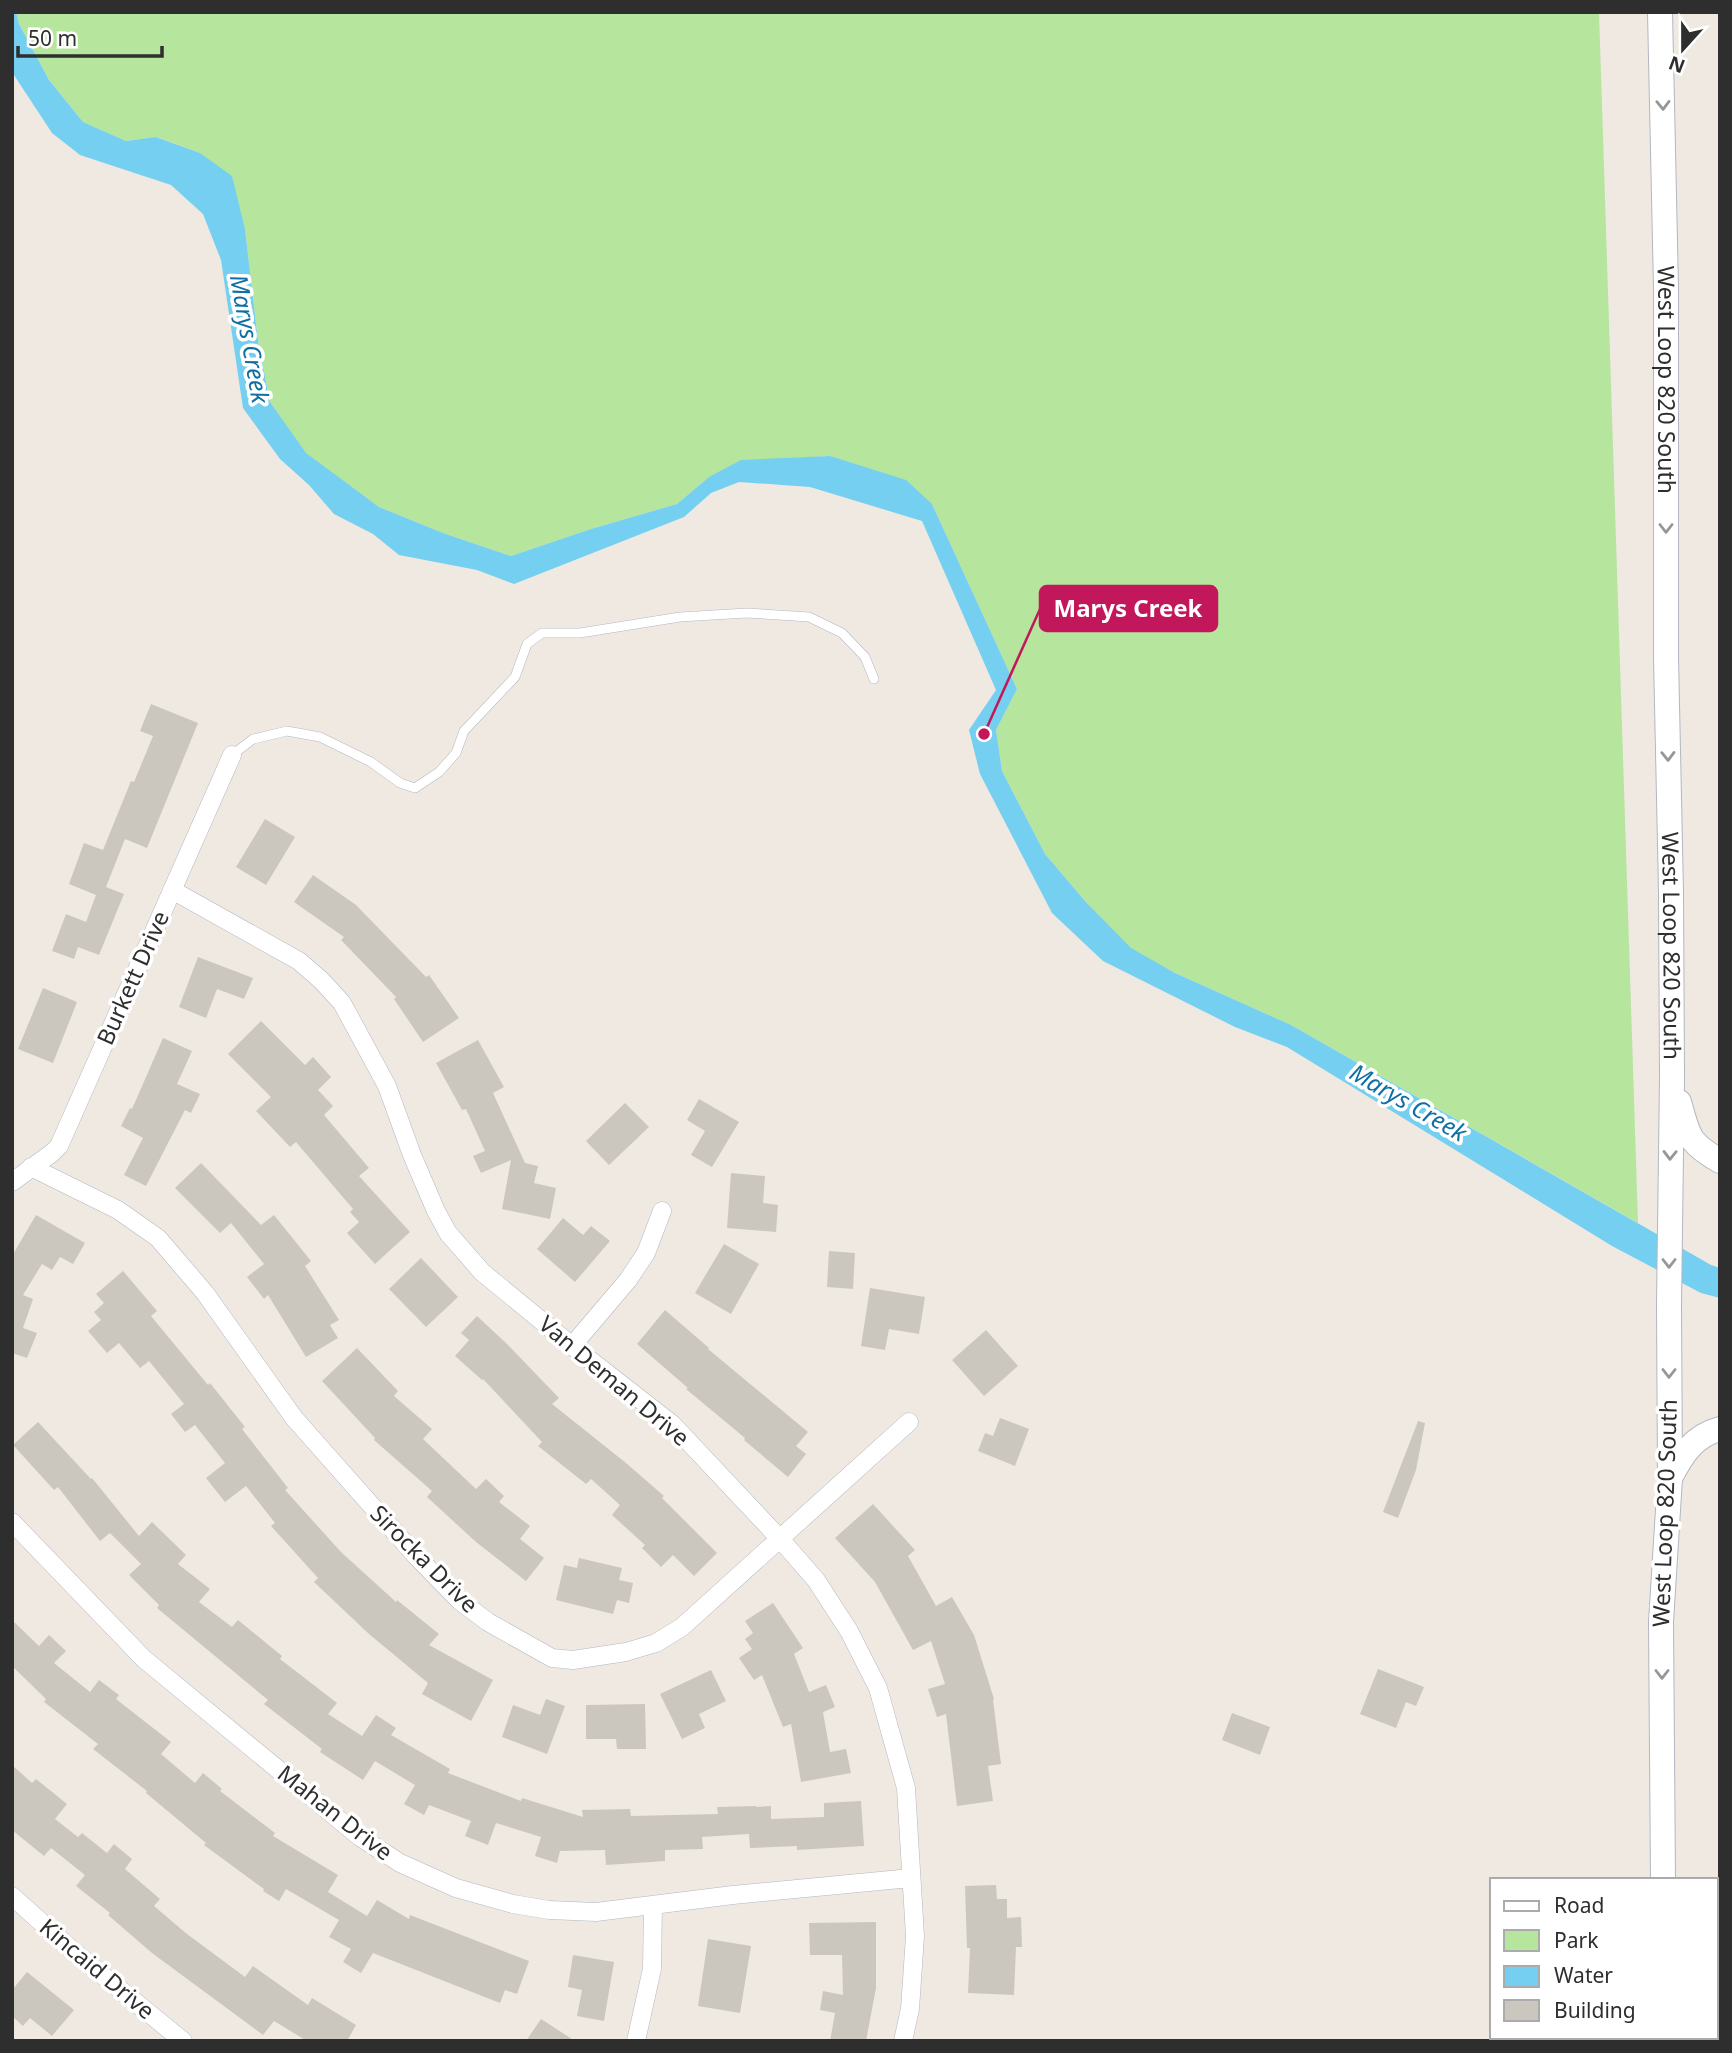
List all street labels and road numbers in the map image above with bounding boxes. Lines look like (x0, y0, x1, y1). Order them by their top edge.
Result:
street label: West Loop 820 South (1651, 266, 1683, 494)
street label: West Loop 820 South (1655, 832, 1689, 1060)
street label: Burkett Drive (88, 906, 176, 1050)
street label: Van Deman Drive (532, 1308, 697, 1453)
street label: West Loop 820 South (1644, 1399, 1684, 1627)
street label: Sirocka Drive (364, 1497, 486, 1619)
street label: Mahan Drive (271, 1757, 400, 1867)
street label: Kincaid Drive (33, 1911, 162, 2026)

